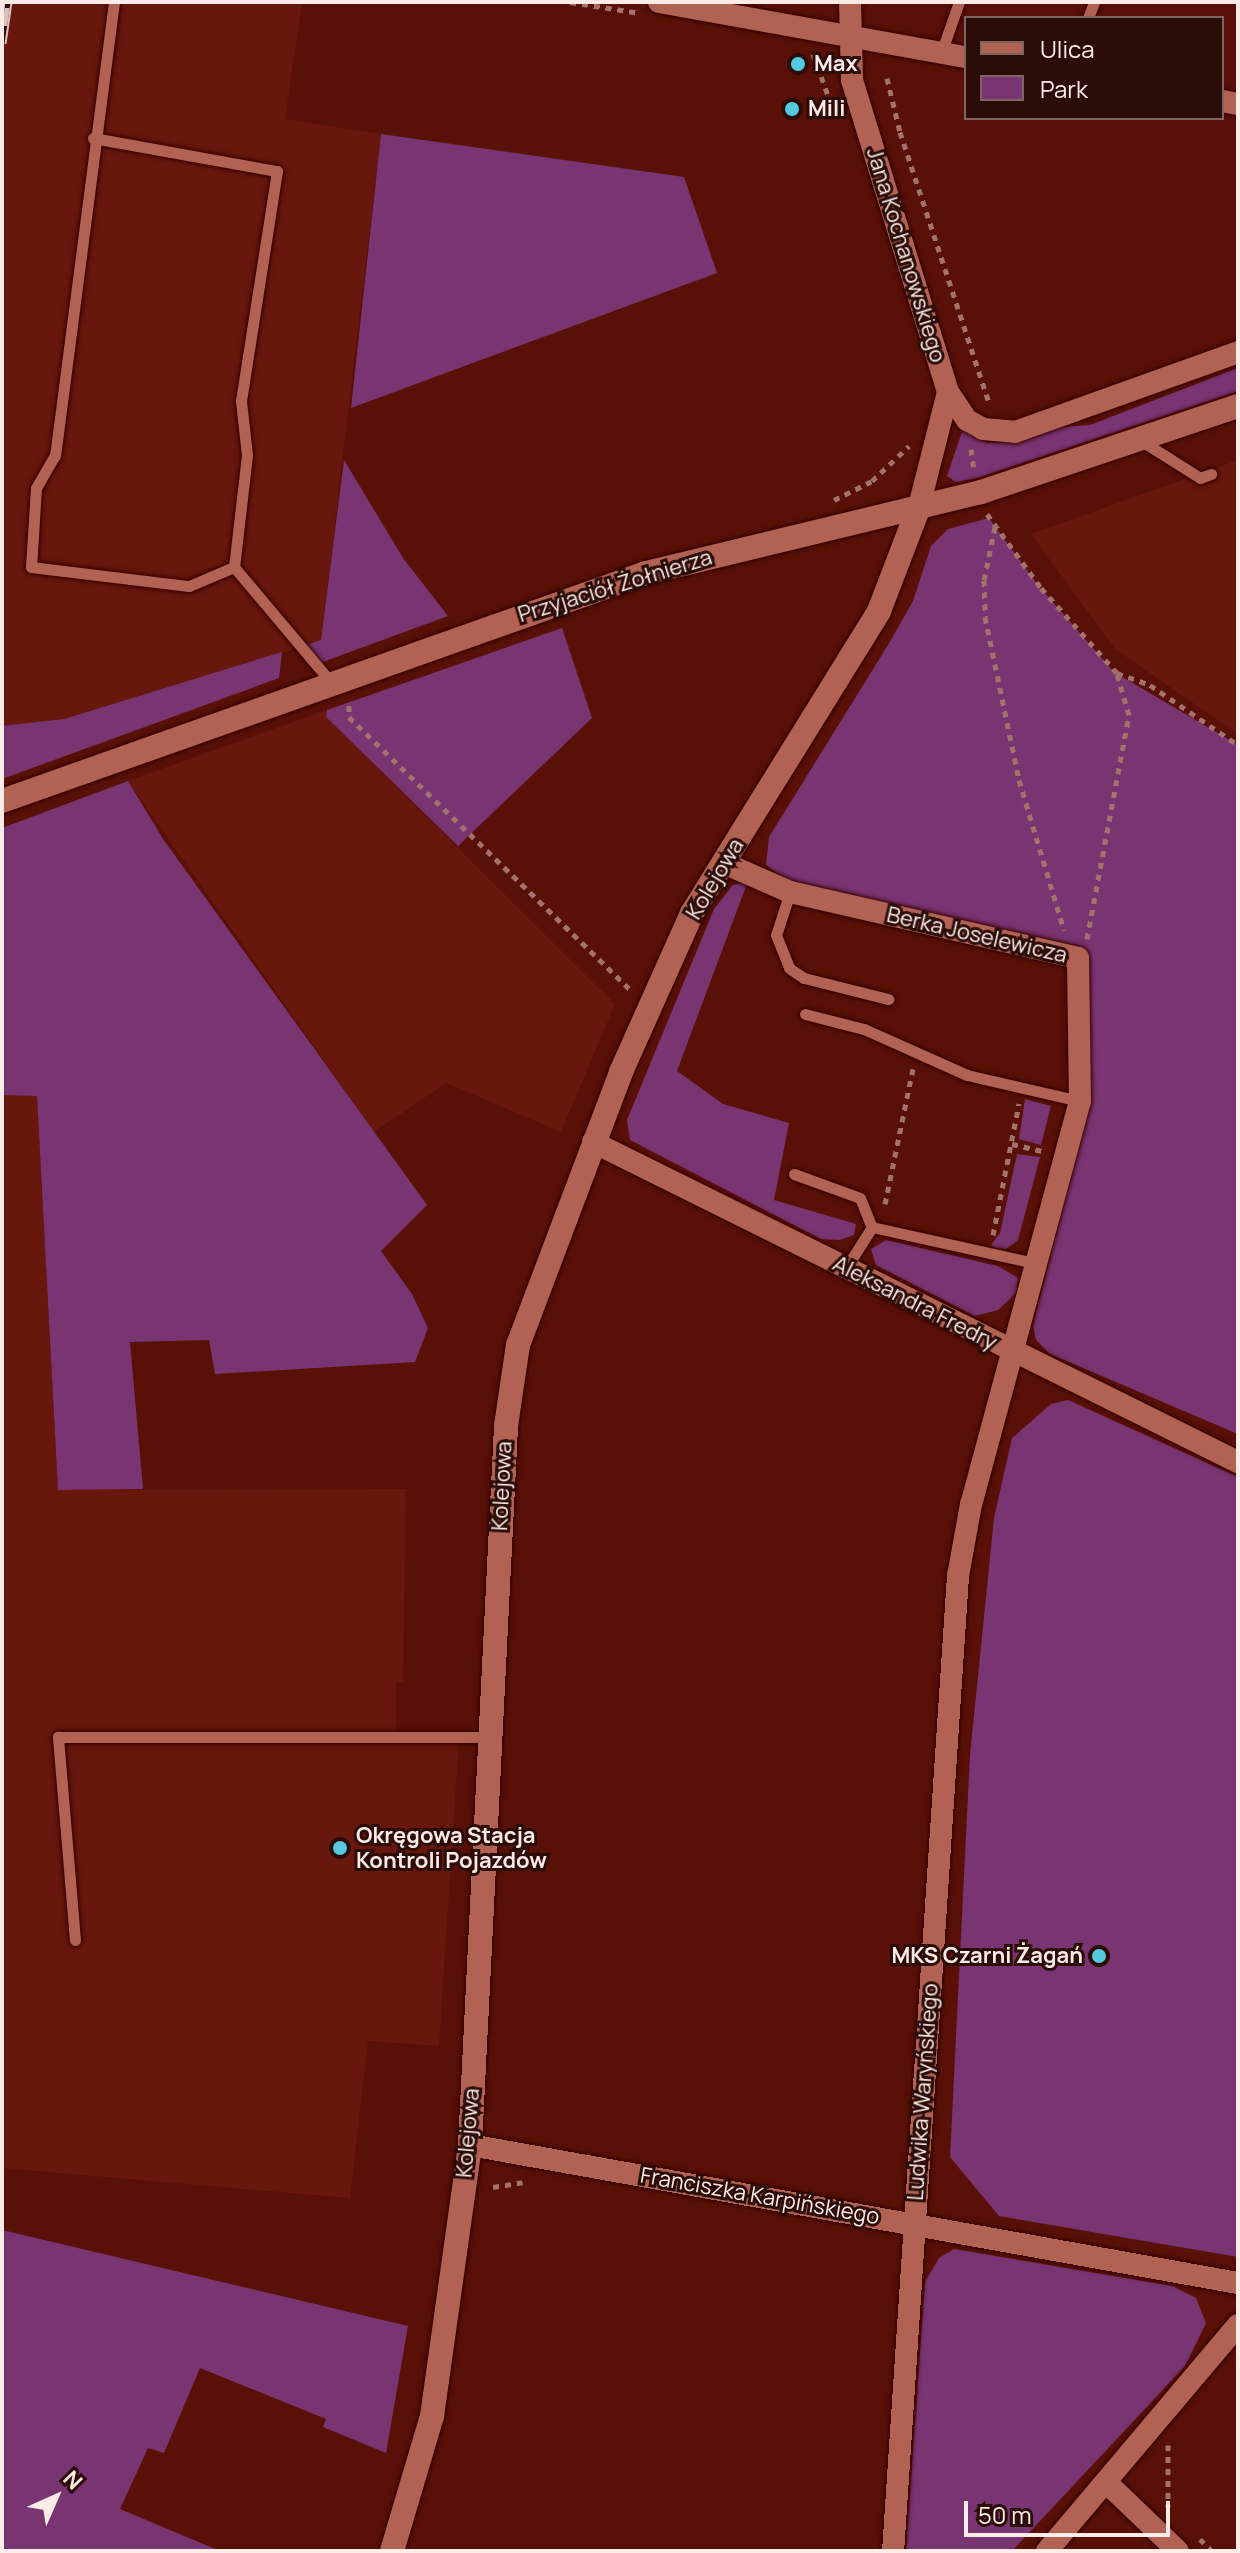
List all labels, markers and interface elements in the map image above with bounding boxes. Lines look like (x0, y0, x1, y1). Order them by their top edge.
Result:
legend (964, 16, 1224, 120)
text: Ulica (1040, 32, 1095, 65)
place label: Max (814, 51, 858, 77)
marker: Max (789, 55, 807, 73)
text: Park (1040, 72, 1088, 105)
place label: Mili (808, 96, 845, 122)
marker: Mili (783, 100, 801, 118)
street label: Jana Kochanowskiego (861, 144, 951, 366)
street label: Przyjaciół Żołnierza (515, 544, 715, 628)
street label: Kolejowa (681, 834, 749, 924)
street label: Berka Joselewicza (884, 901, 1070, 969)
street label: Aleksandra Fredry (829, 1250, 1001, 1356)
street label: Kolejowa (486, 1441, 518, 1531)
place label: Okręgowa Stacja Kontroli Pojazdów (356, 1822, 547, 1874)
marker: Okręgowa Stacja Kontroli Pojazdów (331, 1839, 349, 1857)
place label: MKS Czarni Żagań (891, 1943, 1083, 1969)
marker: MKS Czarni Żagań (1090, 1947, 1108, 1965)
street label: Ludwika Waryńskiego (902, 1983, 944, 2201)
street label: Kolejowa (451, 2087, 485, 2179)
street label: Franciszka Karpińskiego (638, 2162, 882, 2230)
north arrow (16, 2457, 96, 2537)
text: N (57, 2464, 89, 2496)
scale bar (968, 2485, 1174, 2535)
text: 50 m (978, 2498, 1032, 2531)

